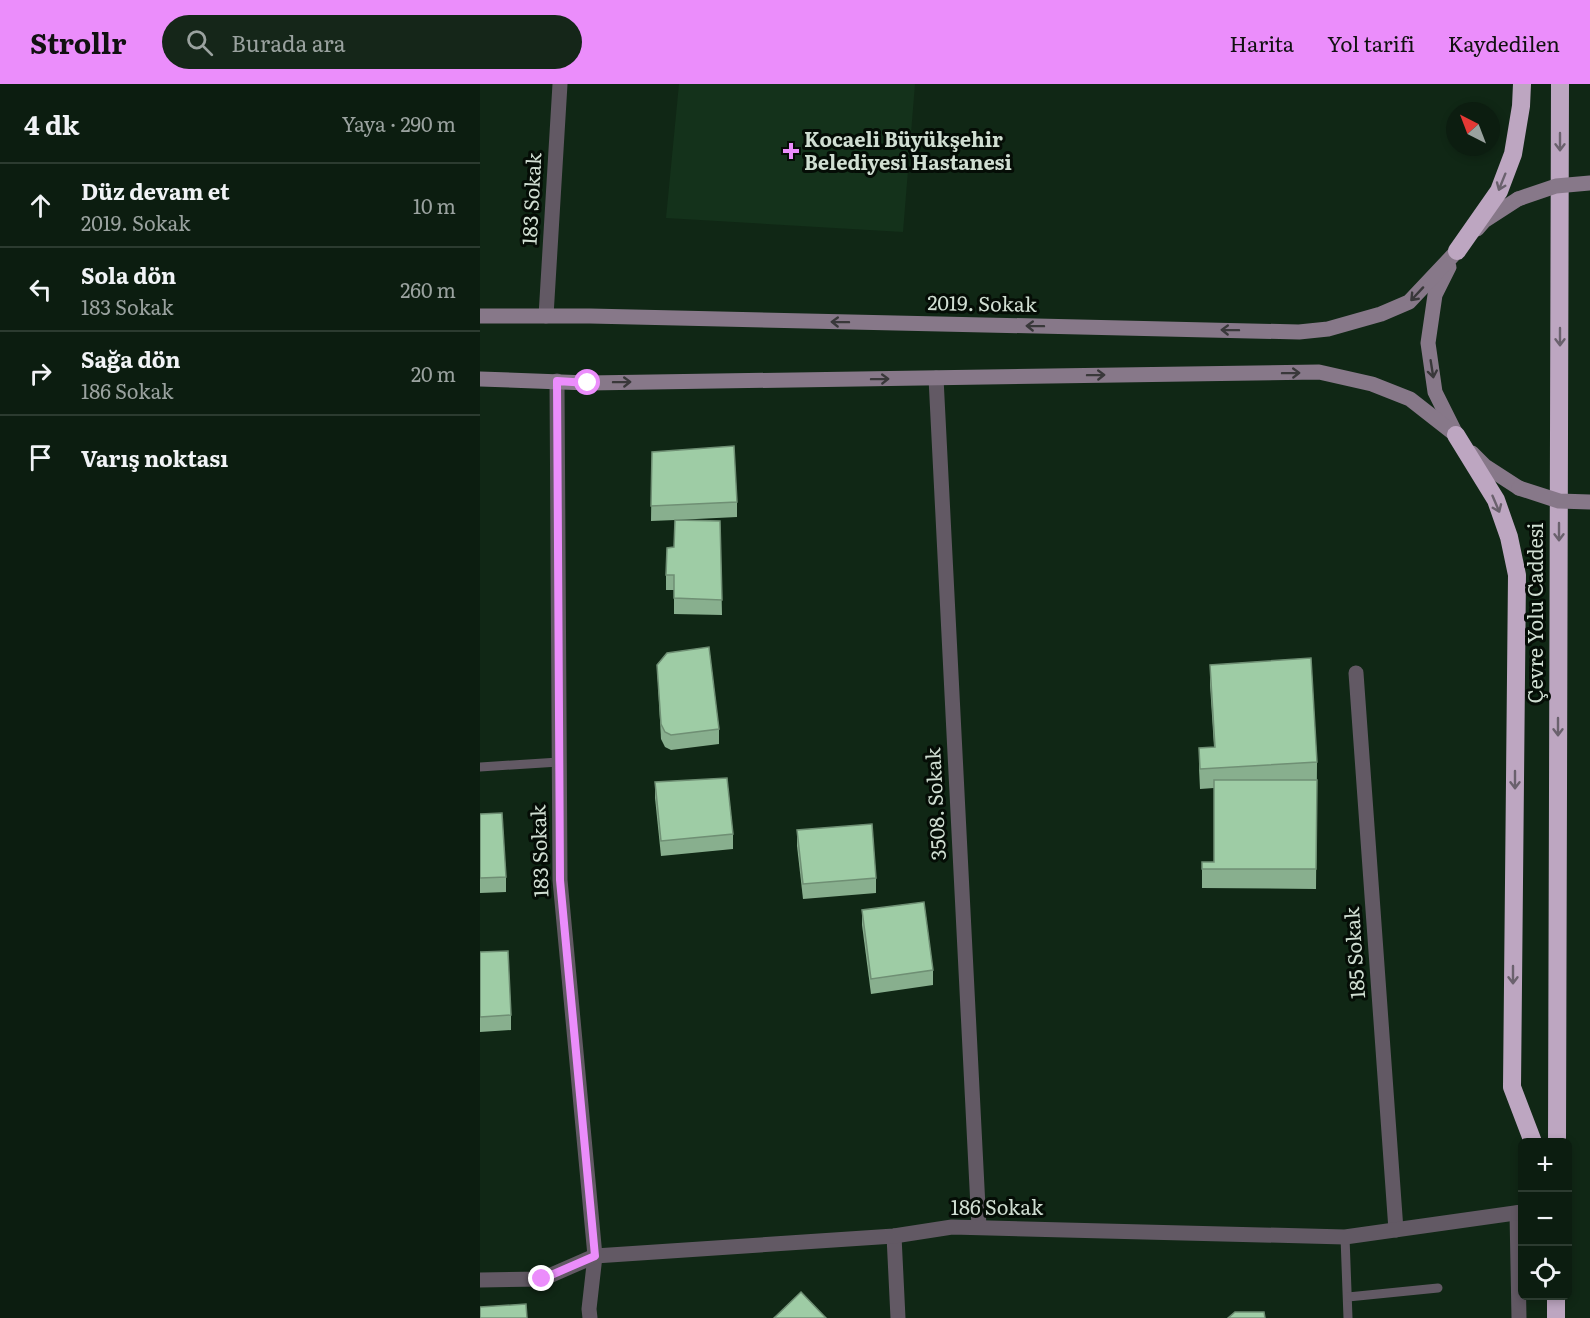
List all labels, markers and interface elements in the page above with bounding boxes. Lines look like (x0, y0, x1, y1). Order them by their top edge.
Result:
search box (162, 15, 582, 69)
text: Strollr (30, 21, 126, 63)
icon: search (183, 26, 216, 59)
text: Burada ara (231, 26, 346, 59)
text: Harita (1229, 27, 1294, 58)
text: Yol tarifi (1327, 27, 1415, 58)
text: Kaydedilen (1448, 27, 1560, 58)
north arrow (1446, 102, 1500, 156)
text: 4 dk (24, 104, 79, 143)
text: Yaya · 290 m (342, 108, 456, 138)
place label: Kocaeli Büyükşehir Belediyesi Hastanesi (804, 123, 1012, 176)
one-way arrow (1554, 132, 1566, 152)
marker: Kocaeli Büyükşehir Belediyesi Hastanesi (782, 142, 800, 160)
street label: 183 Sokak (513, 151, 547, 246)
one-way arrow (1496, 172, 1507, 191)
text: Düz devam et (81, 174, 230, 207)
icon: ahead (24, 189, 57, 222)
text: 10 m (413, 190, 456, 220)
text: 2019. Sokak (81, 207, 190, 237)
text: Sola dön (81, 258, 176, 291)
icon: left (24, 273, 57, 306)
text: 260 m (400, 274, 456, 304)
street label: 2019. Sokak (927, 286, 1038, 318)
one-way arrow (1410, 286, 1424, 301)
text: 183 Sokak (81, 291, 174, 321)
one-way arrow (831, 316, 851, 328)
one-way arrow (1026, 320, 1046, 332)
one-way arrow (1221, 325, 1241, 336)
one-way arrow (1554, 327, 1565, 347)
text: Sağa dön (81, 342, 181, 375)
icon: right (24, 357, 57, 390)
text: 20 m (411, 358, 456, 388)
one-way arrow (1426, 359, 1437, 379)
one-way arrow (1281, 367, 1301, 379)
route start (574, 369, 600, 395)
one-way arrow (1086, 370, 1106, 381)
one-way arrow (870, 373, 890, 384)
text: 186 Sokak (81, 375, 173, 405)
one-way arrow (612, 376, 632, 388)
icon: arrive (24, 441, 57, 474)
text: Varış noktası (81, 441, 228, 474)
one-way arrow (1491, 494, 1503, 512)
street label: Çevre Yolu Caddesi (1519, 522, 1549, 703)
one-way arrow (1553, 522, 1565, 542)
one-way arrow (1552, 717, 1564, 737)
street label: 3508. Sokak (916, 746, 952, 861)
one-way arrow (1509, 769, 1521, 789)
street label: 183 Sokak (521, 804, 555, 898)
street label: 185 Sokak (1335, 905, 1371, 1000)
one-way arrow (1507, 964, 1519, 984)
map controls (1518, 1138, 1572, 1300)
button: + (1518, 1138, 1572, 1192)
street label: 186 Sokak (951, 1191, 1044, 1221)
button: − (1518, 1192, 1572, 1246)
button: locate (1518, 1246, 1572, 1300)
route end (528, 1265, 554, 1291)

